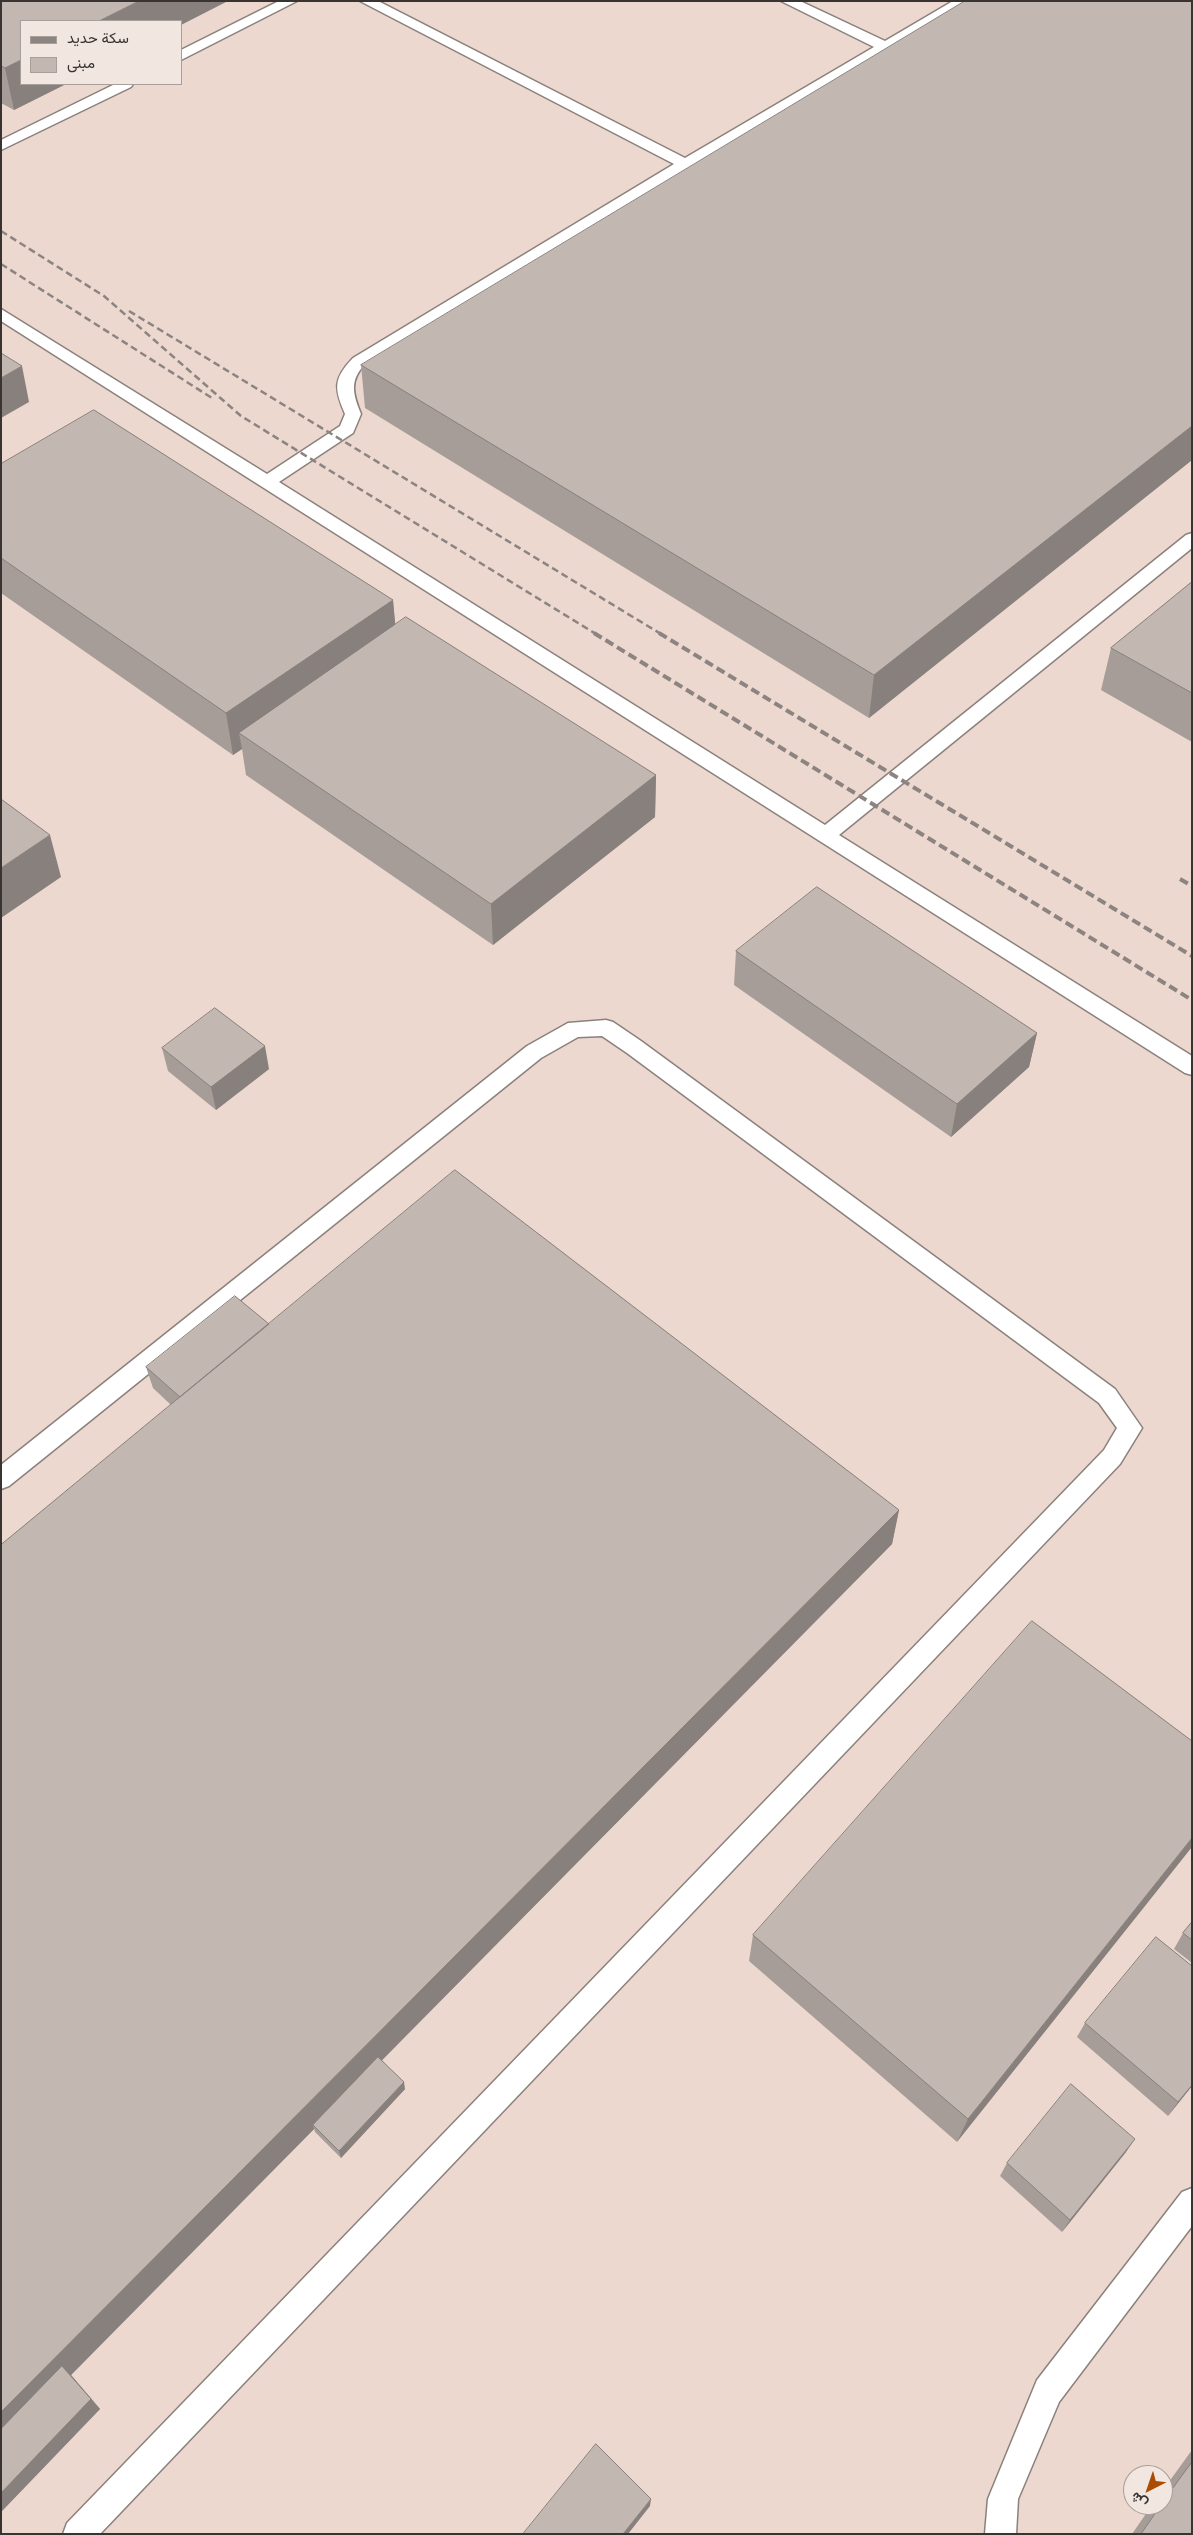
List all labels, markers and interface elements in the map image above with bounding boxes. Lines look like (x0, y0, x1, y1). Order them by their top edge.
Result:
legend (20, 20, 182, 85)
text: سكة حديد (67, 28, 129, 47)
text: مبنى (67, 53, 95, 72)
north arrow (1123, 2465, 1173, 2515)
text: ش (1127, 2488, 1151, 2513)

